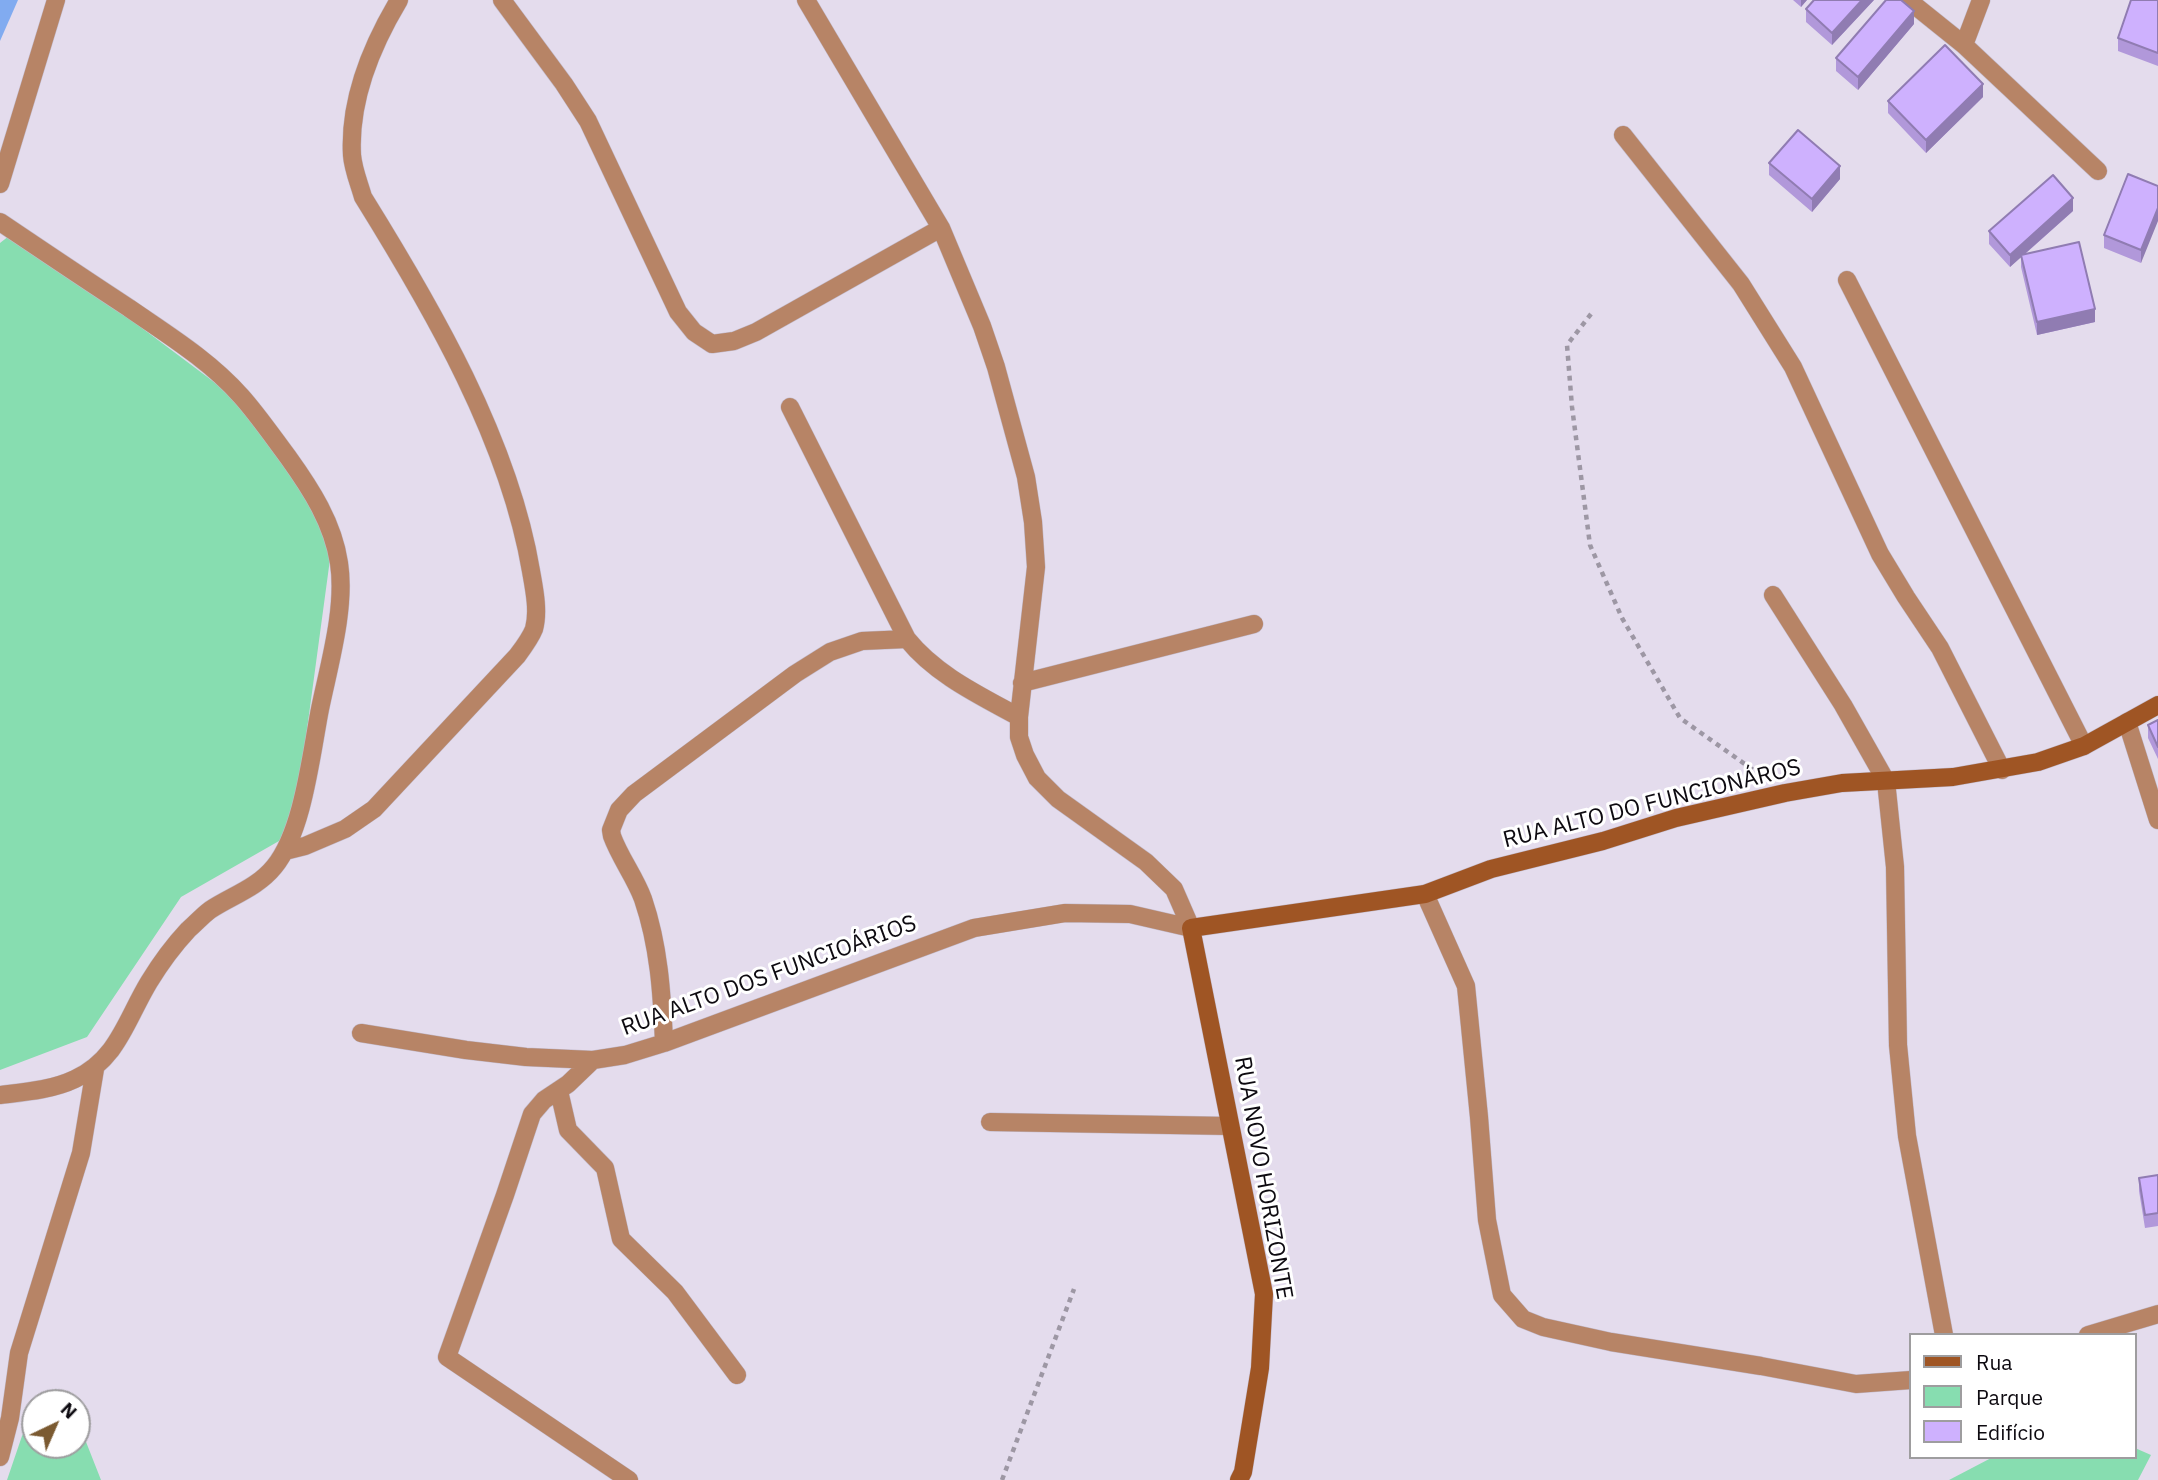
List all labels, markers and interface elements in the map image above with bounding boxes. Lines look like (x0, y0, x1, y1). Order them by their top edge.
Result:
street label: RUA ALTO DO FUNCIONÁROS (1500, 754, 1804, 854)
street label: RUA ALTO DOS FUNCIOÁRIOS (618, 910, 920, 1042)
street label: RUA NOVO HORIZONTE (1228, 1054, 1298, 1302)
legend (1910, 1333, 2137, 1459)
text: Rua (1976, 1348, 2013, 1376)
text: Parque (1976, 1383, 2043, 1411)
north arrow (21, 1389, 91, 1459)
text: N (56, 1397, 82, 1424)
text: Edifício (1976, 1418, 2045, 1446)

